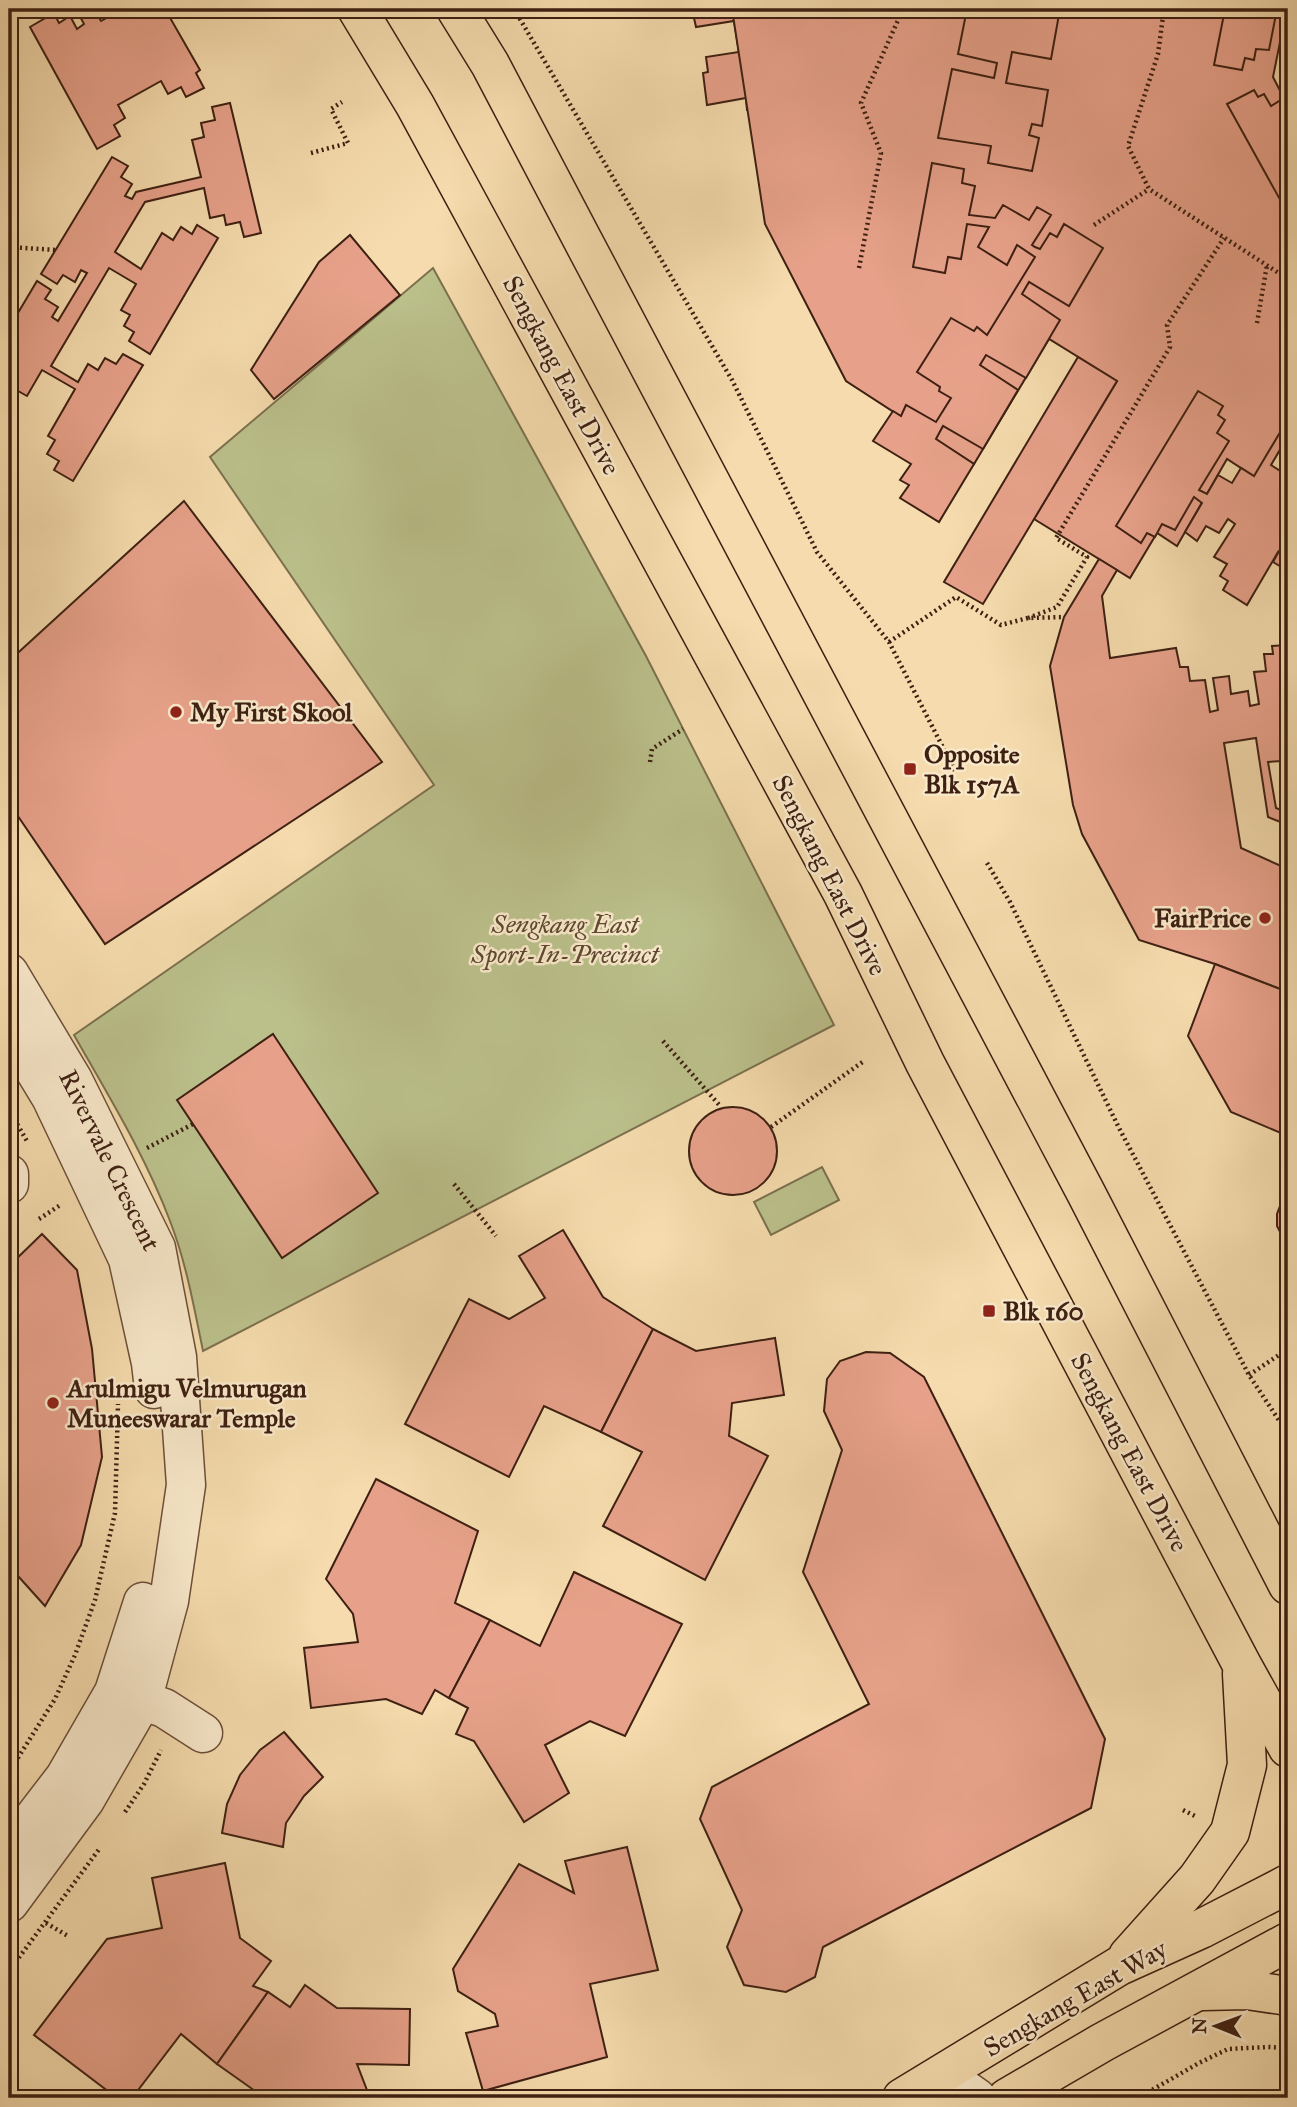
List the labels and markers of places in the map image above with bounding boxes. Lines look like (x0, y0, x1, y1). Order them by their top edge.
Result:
place label: My First Skool (190, 696, 353, 728)
marker: My First Skool (168, 704, 184, 720)
place label: Opposite Blk 157A (924, 738, 1020, 800)
marker: Opposite Blk 157A (902, 761, 918, 777)
place label: FairPrice (1154, 902, 1251, 934)
marker: FairPrice (1257, 910, 1273, 926)
place label: Blk 160 (1003, 1295, 1084, 1327)
marker: Blk 160 (981, 1303, 997, 1319)
place label: Arulmigu Velmurugan Muneeswarar Temple (65, 1372, 307, 1434)
marker: Arulmigu Velmurugan Muneeswarar Temple (45, 1395, 61, 1411)

